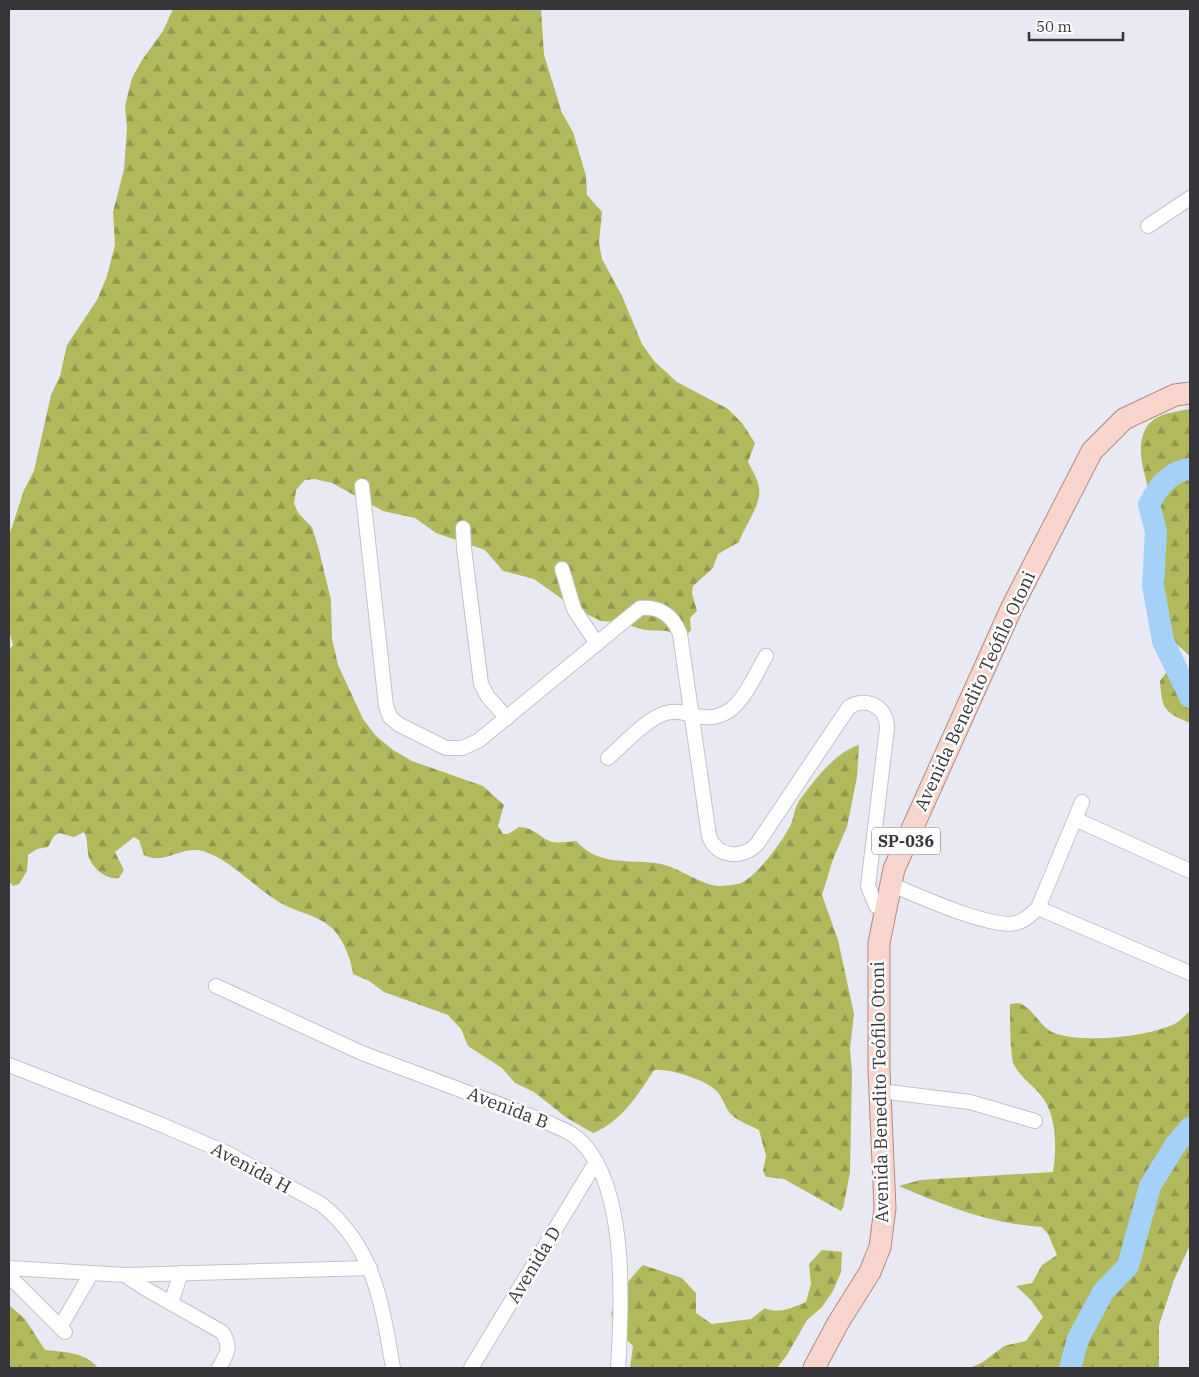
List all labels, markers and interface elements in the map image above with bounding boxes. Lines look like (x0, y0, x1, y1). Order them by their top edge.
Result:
scale bar (1029, 10, 1123, 42)
text: 50 m (1036, 17, 1072, 36)
street label: Avenida Benedito Teófilo Otoni (909, 567, 1040, 814)
road number: SP-036 (872, 828, 940, 854)
street label: Avenida Benedito Teófilo Otoni (866, 961, 893, 1223)
street label: Avenida B (464, 1082, 552, 1134)
street label: Avenida H (207, 1137, 295, 1198)
street label: Avenida D (502, 1222, 566, 1307)

